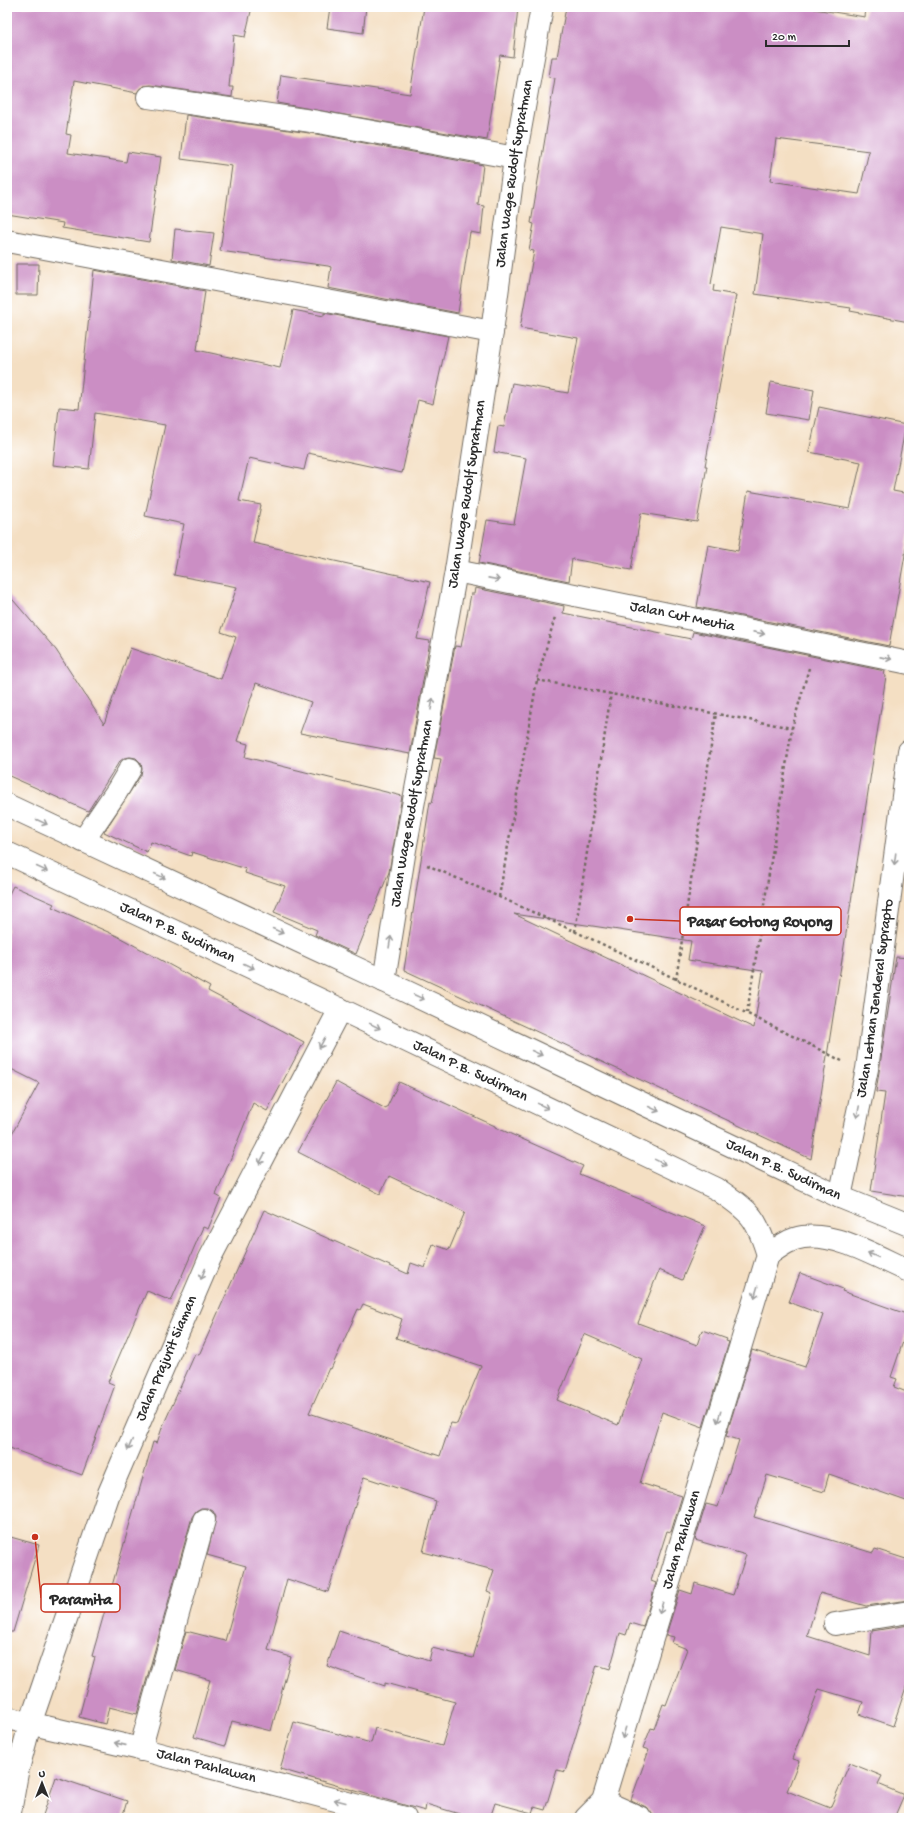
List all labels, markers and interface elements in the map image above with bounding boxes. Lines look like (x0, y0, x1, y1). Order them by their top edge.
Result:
scale bar (766, 22, 849, 48)
text: 20 m (772, 31, 797, 45)
street label: Jalan Wage Rudolf Supratman (492, 78, 538, 269)
street label: Jalan Wage Rudolf Supratman (444, 399, 491, 590)
one-way arrow (487, 575, 500, 583)
street label: Jalan Cut Meutia (628, 598, 737, 637)
one-way arrow (752, 629, 765, 637)
one-way arrow (879, 655, 892, 663)
one-way arrow (428, 698, 436, 711)
street label: Jalan Wage Rudolf Supratman (387, 718, 438, 908)
one-way arrow (36, 818, 48, 826)
one-way arrow (891, 852, 899, 865)
one-way arrow (36, 866, 48, 873)
one-way arrow (154, 873, 166, 880)
street label: Jalan P.B. Sudirman (117, 898, 238, 967)
street label: Jalan Letnan Jenderal Suprapto (852, 898, 898, 1099)
callout: Pasar Gotong Royong (680, 907, 841, 935)
text: Pasar Gotong Royong (686, 914, 833, 933)
one-way arrow (272, 928, 284, 935)
one-way arrow (386, 936, 394, 949)
one-way arrow (242, 963, 254, 970)
one-way arrow (413, 994, 425, 1001)
one-way arrow (369, 1023, 381, 1030)
street label: Jalan P.B. Sudirman (410, 1036, 531, 1106)
one-way arrow (318, 1037, 325, 1049)
one-way arrow (531, 1050, 543, 1057)
one-way arrow (537, 1103, 549, 1110)
one-way arrow (854, 1105, 862, 1118)
one-way arrow (648, 1106, 660, 1113)
street label: Jalan P.B. Sudirman (723, 1135, 844, 1205)
one-way arrow (258, 1152, 265, 1164)
one-way arrow (654, 1159, 666, 1166)
one-way arrow (868, 1251, 880, 1259)
one-way arrow (199, 1268, 206, 1280)
one-way arrow (752, 1285, 759, 1298)
street label: Jalan Prajurit Siaman (132, 1293, 202, 1424)
one-way arrow (715, 1410, 722, 1423)
one-way arrow (126, 1439, 133, 1451)
street label: Jalan Pahlawan (659, 1488, 705, 1591)
callout: Paramita (41, 1584, 120, 1612)
text: Paramita (49, 1592, 113, 1611)
one-way arrow (657, 1601, 664, 1614)
one-way arrow (620, 1726, 627, 1739)
one-way arrow (113, 1740, 126, 1748)
street label: Jalan Pahlawan (155, 1745, 258, 1788)
north arrow (22, 1763, 62, 1803)
text: U (39, 1769, 46, 1781)
one-way arrow (334, 1797, 347, 1804)

